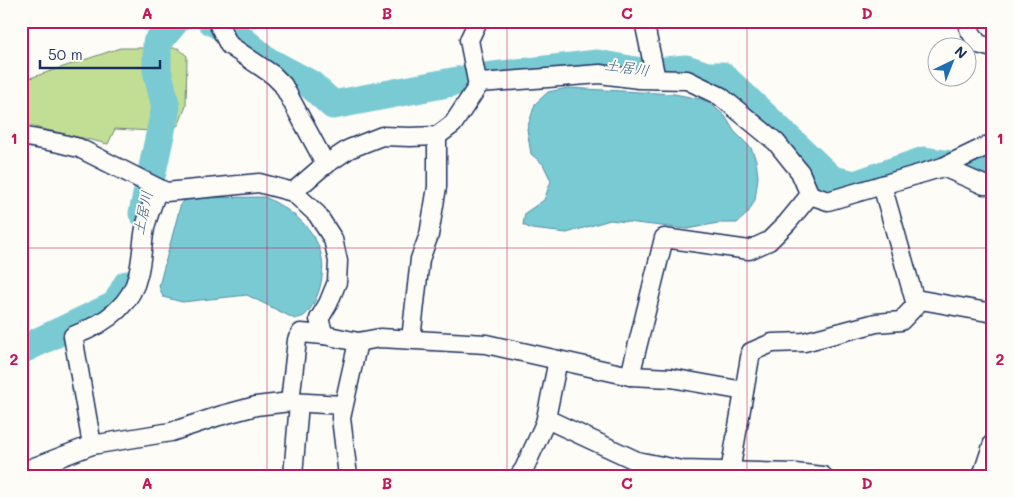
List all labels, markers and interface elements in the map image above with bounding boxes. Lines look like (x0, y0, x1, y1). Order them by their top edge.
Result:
text: A (141, 2, 153, 23)
text: B (382, 2, 392, 23)
text: C (621, 2, 633, 23)
text: D (861, 2, 873, 23)
scale bar (40, 38, 160, 70)
north arrow (926, 38, 976, 88)
text: N (951, 42, 972, 63)
text: 50 m (48, 44, 83, 64)
water label: 土居川 (603, 54, 651, 80)
text: 1 (10, 127, 18, 148)
text: 1 (996, 127, 1004, 148)
water label: 土居川 (128, 189, 156, 237)
text: 2 (10, 348, 19, 369)
text: 2 (996, 348, 1005, 369)
text: A (141, 472, 153, 493)
text: B (382, 472, 392, 493)
text: C (621, 472, 633, 493)
text: D (861, 472, 873, 493)

